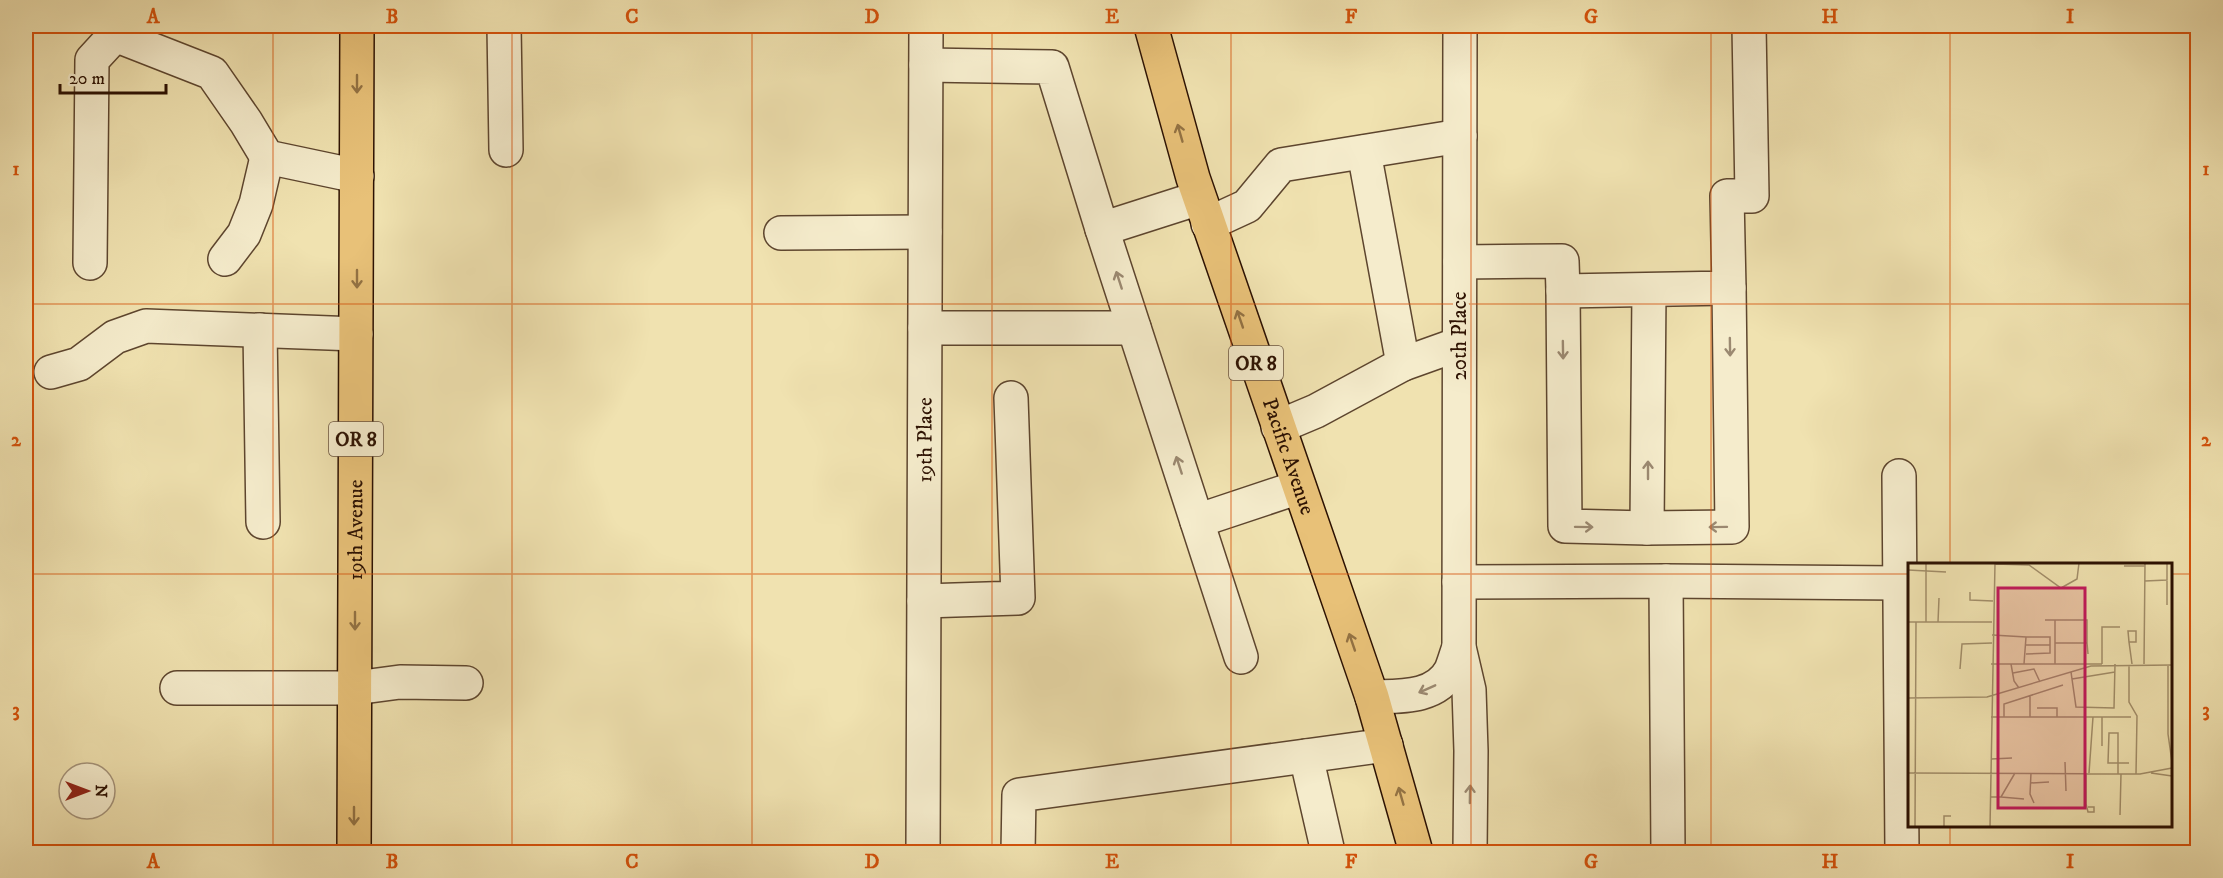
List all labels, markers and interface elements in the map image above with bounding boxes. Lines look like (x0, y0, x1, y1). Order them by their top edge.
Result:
text: A (146, 5, 161, 30)
text: B (386, 5, 398, 30)
text: C (625, 5, 639, 30)
text: D (865, 5, 880, 30)
text: E (1105, 5, 1119, 30)
text: F (1345, 5, 1358, 30)
text: G (1584, 5, 1598, 30)
text: H (1822, 5, 1839, 30)
text: I (2066, 5, 2074, 30)
scale bar (60, 57, 166, 95)
text: 20 m (69, 68, 105, 90)
one-way arrow (351, 73, 363, 93)
one-way arrow (1174, 124, 1185, 143)
text: 1 (12, 157, 20, 182)
text: 1 (2202, 157, 2210, 182)
one-way arrow (351, 268, 362, 288)
one-way arrow (1112, 271, 1123, 290)
street label: 20th Place (1447, 291, 1473, 380)
one-way arrow (1234, 310, 1245, 329)
one-way arrow (1724, 336, 1736, 356)
one-way arrow (1558, 339, 1569, 359)
road number: OR 8 (1229, 346, 1283, 380)
street label: Pacific Avenue (1256, 395, 1320, 519)
street label: 19th Place (912, 397, 939, 483)
road number: OR 8 (329, 422, 383, 456)
text: 2 (11, 428, 22, 453)
text: 2 (2201, 428, 2212, 453)
one-way arrow (1173, 456, 1184, 475)
one-way arrow (1642, 460, 1654, 480)
street label: 19th Avenue (343, 479, 369, 581)
one-way arrow (1573, 521, 1593, 532)
one-way arrow (1708, 521, 1728, 533)
inset map (1908, 563, 2172, 827)
one-way arrow (349, 610, 361, 630)
one-way arrow (1346, 633, 1357, 652)
one-way arrow (1418, 684, 1436, 696)
text: 3 (12, 698, 20, 723)
text: 3 (2202, 698, 2210, 723)
north arrow (57, 761, 117, 821)
text: N (91, 784, 111, 798)
one-way arrow (1465, 785, 1476, 805)
one-way arrow (1395, 787, 1406, 806)
one-way arrow (348, 805, 360, 825)
text: A (146, 850, 161, 875)
text: B (386, 850, 398, 875)
text: C (625, 850, 639, 875)
text: D (865, 850, 880, 875)
text: E (1105, 850, 1119, 875)
text: F (1345, 850, 1358, 875)
text: G (1584, 850, 1598, 875)
text: H (1822, 850, 1839, 875)
text: I (2066, 850, 2074, 875)

